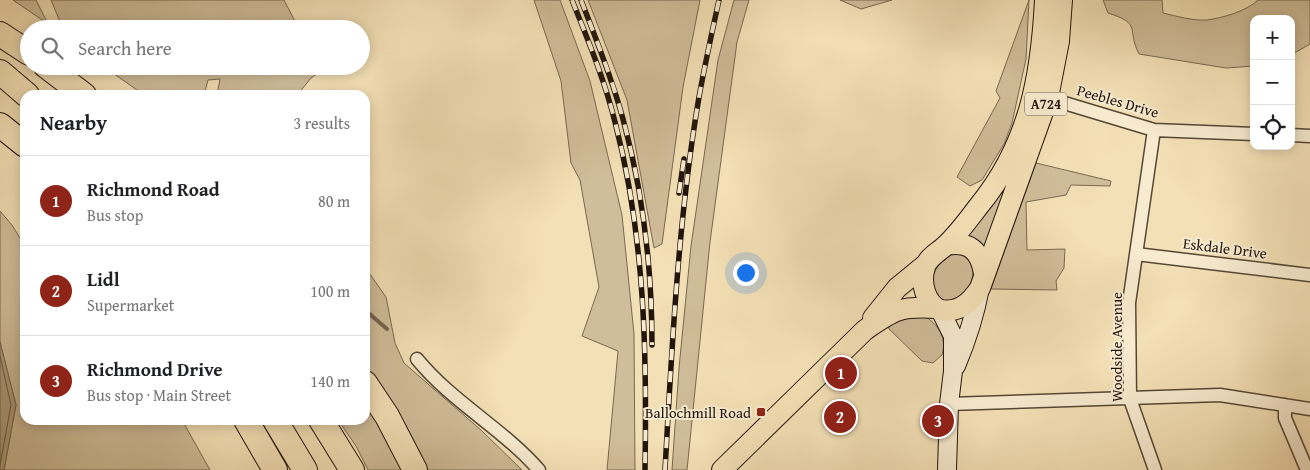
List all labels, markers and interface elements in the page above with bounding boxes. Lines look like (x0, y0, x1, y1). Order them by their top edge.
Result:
map controls (1250, 15, 1295, 150)
button: + (1250, 15, 1295, 60)
search box (20, 20, 370, 75)
icon: search (38, 34, 66, 62)
text: Search here (78, 34, 172, 62)
button: − (1250, 60, 1295, 105)
street label: Peebles Drive (1075, 79, 1161, 123)
road number: A724 (1025, 92, 1067, 116)
button: locate (1250, 105, 1295, 150)
text: Nearby (40, 107, 107, 138)
text: 3 results (293, 111, 350, 135)
text: Richmond Road (87, 175, 220, 203)
text: 1 (52, 189, 60, 213)
text: 80 m (318, 189, 350, 213)
text: Bus stop (87, 203, 143, 227)
street label: Eskdale Drive (1182, 232, 1268, 264)
your location (733, 260, 759, 286)
text: Lidl (87, 265, 120, 293)
text: 2 (52, 279, 60, 303)
text: 100 m (310, 279, 350, 303)
street label: Woodside Avenue (1106, 292, 1127, 402)
text: Supermarket (87, 293, 174, 317)
pin: 1 (825, 354, 857, 392)
text: Richmond Drive (87, 355, 223, 383)
text: 3 (52, 369, 60, 393)
text: 140 m (310, 369, 350, 393)
text: Bus stop · Main Street (87, 383, 231, 407)
pin: 2 (824, 398, 856, 436)
place label: Ballochmill Road (645, 402, 751, 423)
pin: 3 (922, 402, 954, 440)
marker: Ballochmill Road (755, 406, 767, 418)

